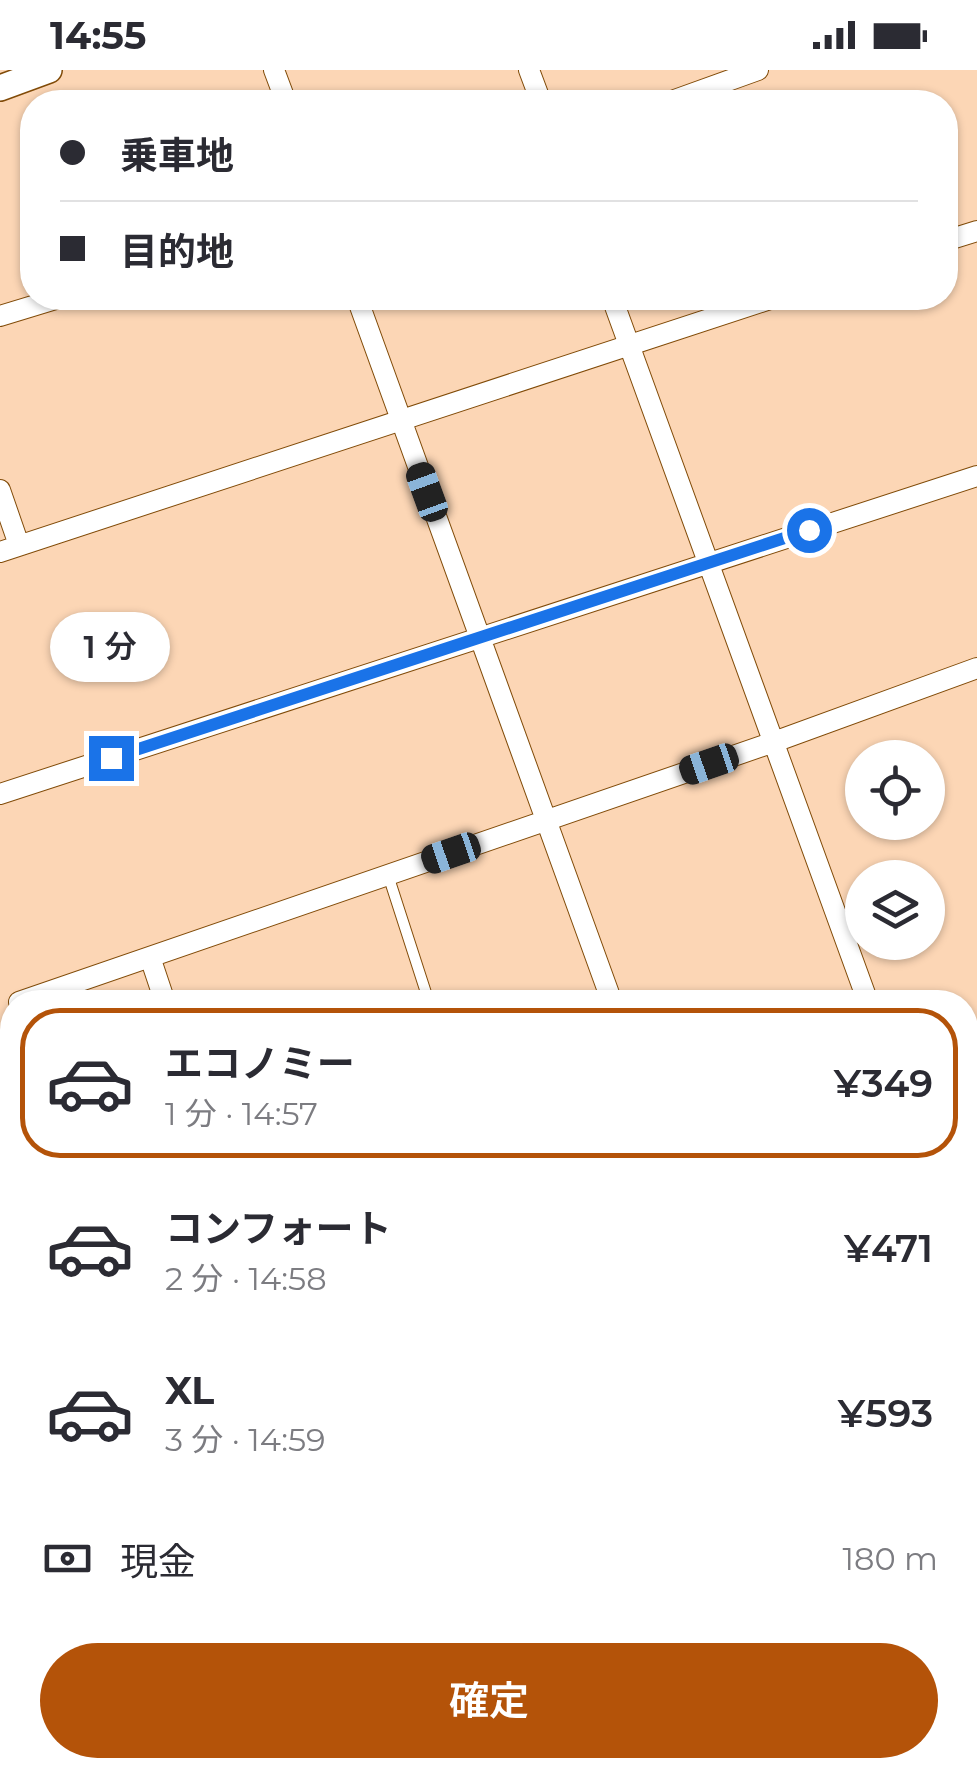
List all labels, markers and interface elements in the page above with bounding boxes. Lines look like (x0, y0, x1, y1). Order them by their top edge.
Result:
text: 14:55 (50, 12, 146, 59)
text: 乗車地 (120, 132, 234, 179)
text: 目的地 (120, 228, 234, 275)
car (403, 459, 451, 525)
route start (787, 508, 832, 553)
callout: 1 分 (51, 613, 171, 683)
text: 1 分 (83, 627, 137, 666)
route end (89, 736, 134, 781)
car (676, 740, 742, 788)
map controls (845, 740, 945, 960)
button: locate (845, 740, 945, 840)
car (418, 829, 484, 877)
button: layers (845, 860, 945, 960)
icon: car (45, 1038, 135, 1128)
text: エコノミー (165, 1040, 355, 1087)
text: ¥349 (834, 1060, 933, 1107)
text: 1 分 · 14:57 (165, 1094, 318, 1133)
icon: car (45, 1203, 135, 1293)
text: コンフォート (165, 1205, 392, 1252)
text: ¥471 (844, 1225, 933, 1272)
text: 2 分 · 14:58 (165, 1259, 327, 1298)
text: XL (165, 1367, 214, 1414)
icon: car (45, 1368, 135, 1458)
text: ¥593 (838, 1390, 933, 1437)
text: 3 分 · 14:59 (165, 1420, 326, 1459)
icon: cash (40, 1531, 95, 1586)
text: 現金 (120, 1538, 196, 1585)
text: 180 m (843, 1539, 938, 1578)
button: 確定 (40, 1643, 938, 1758)

